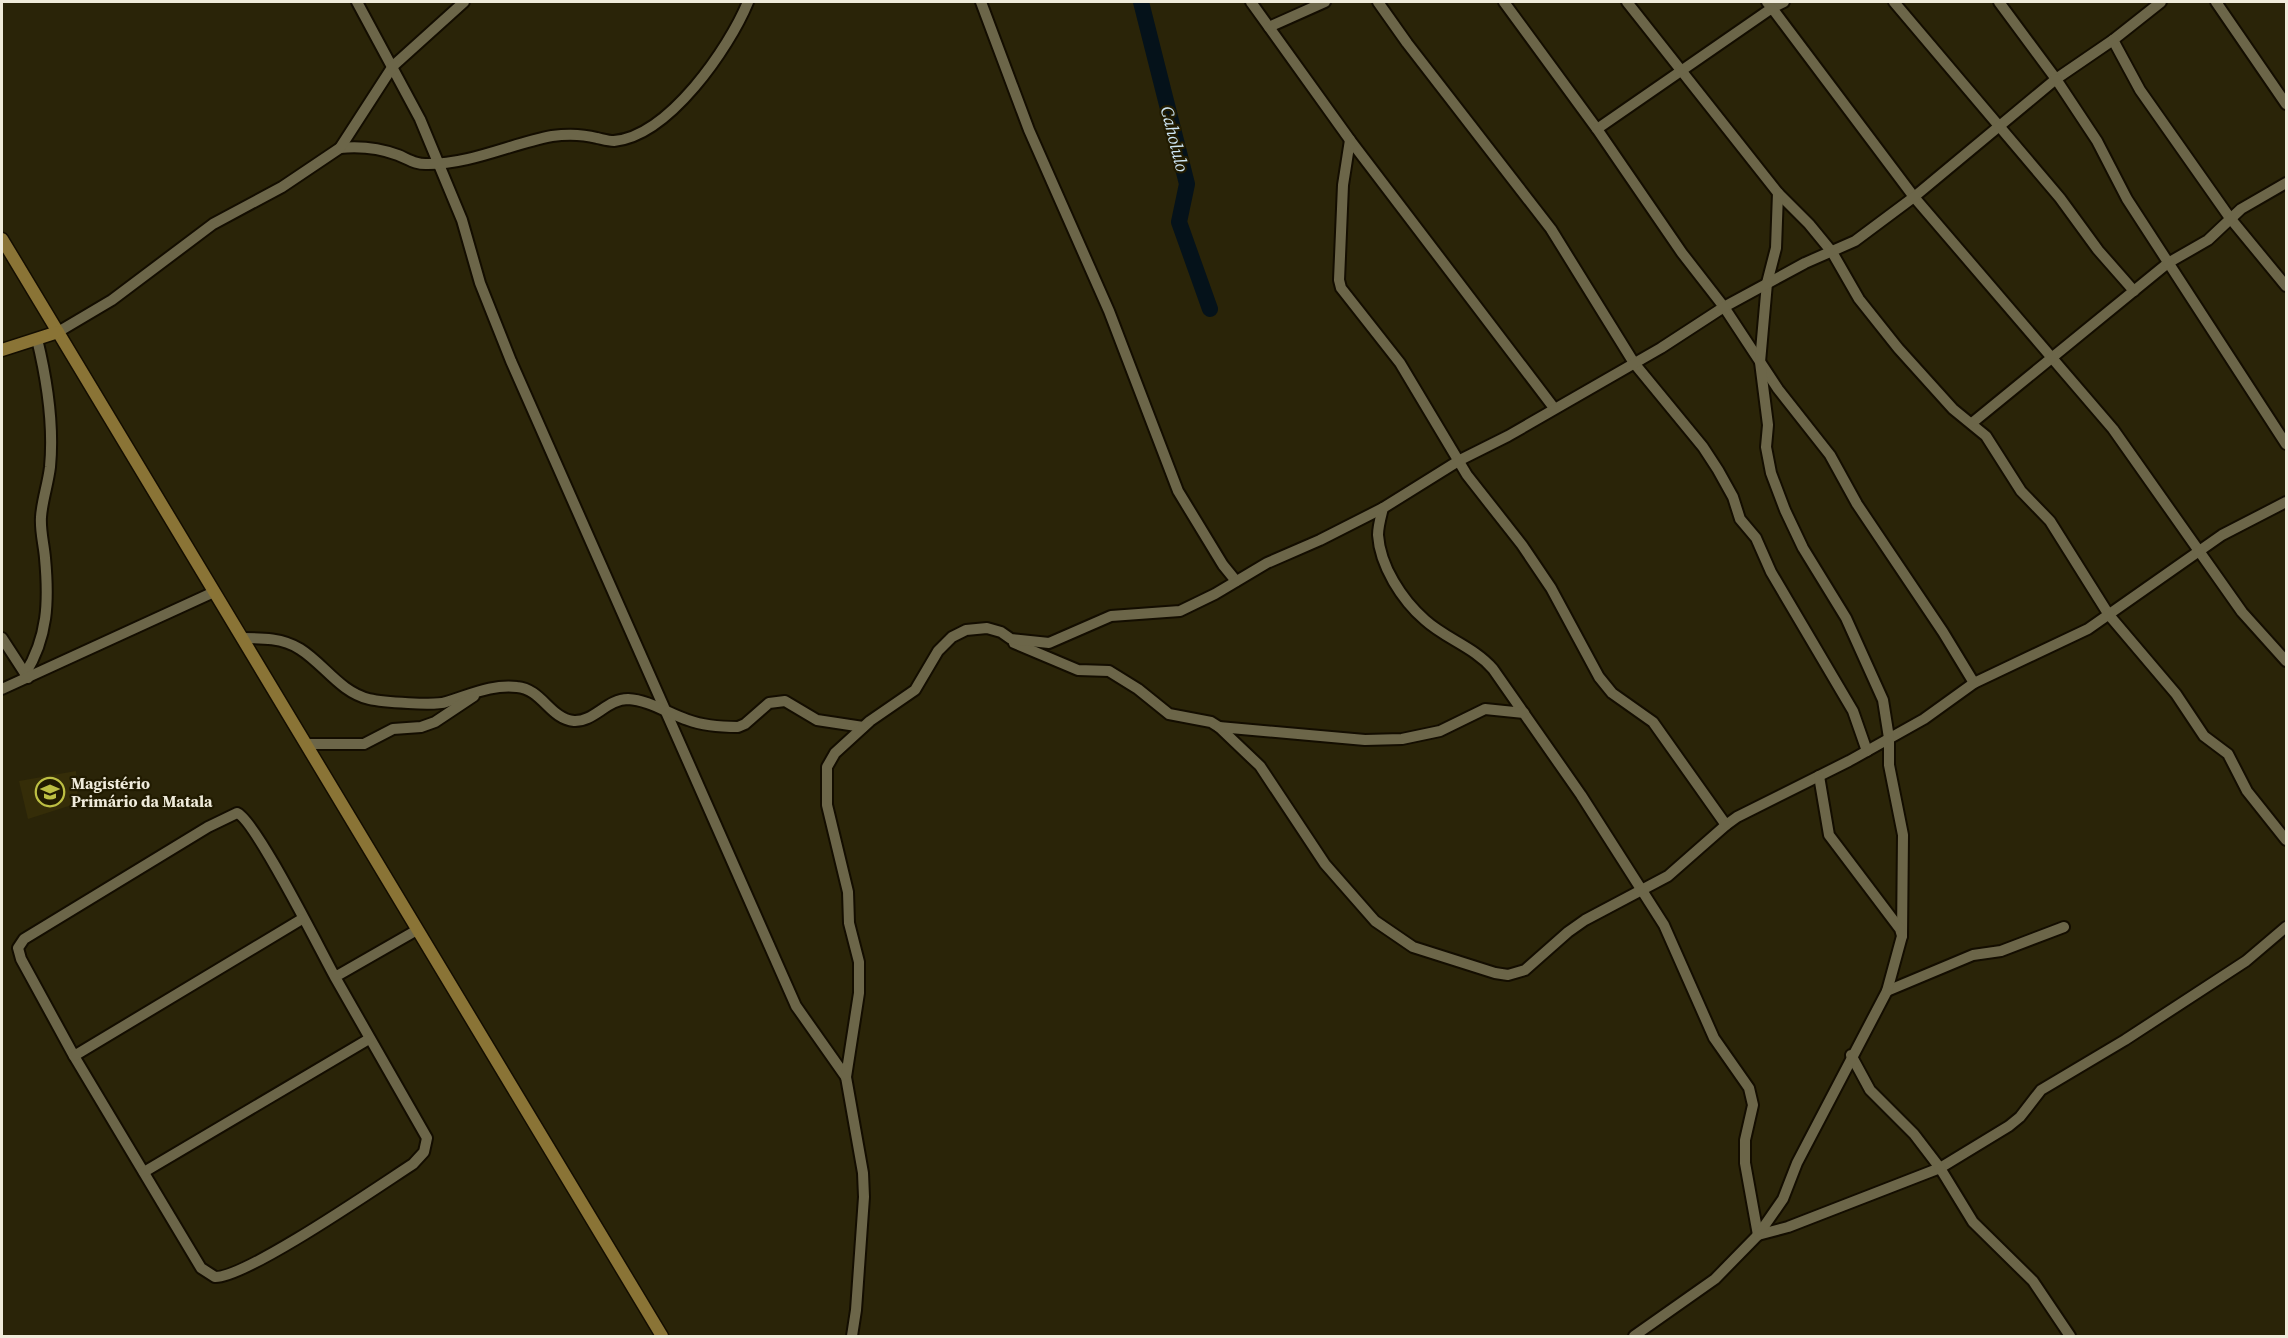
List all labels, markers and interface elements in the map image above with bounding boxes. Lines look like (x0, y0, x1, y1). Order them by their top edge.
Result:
water label: Caholulo (1155, 103, 1195, 175)
place label: Magistério Primário da Matala (71, 772, 213, 812)
school or university icon: Magistério Primário da Matala (34, 776, 66, 808)

